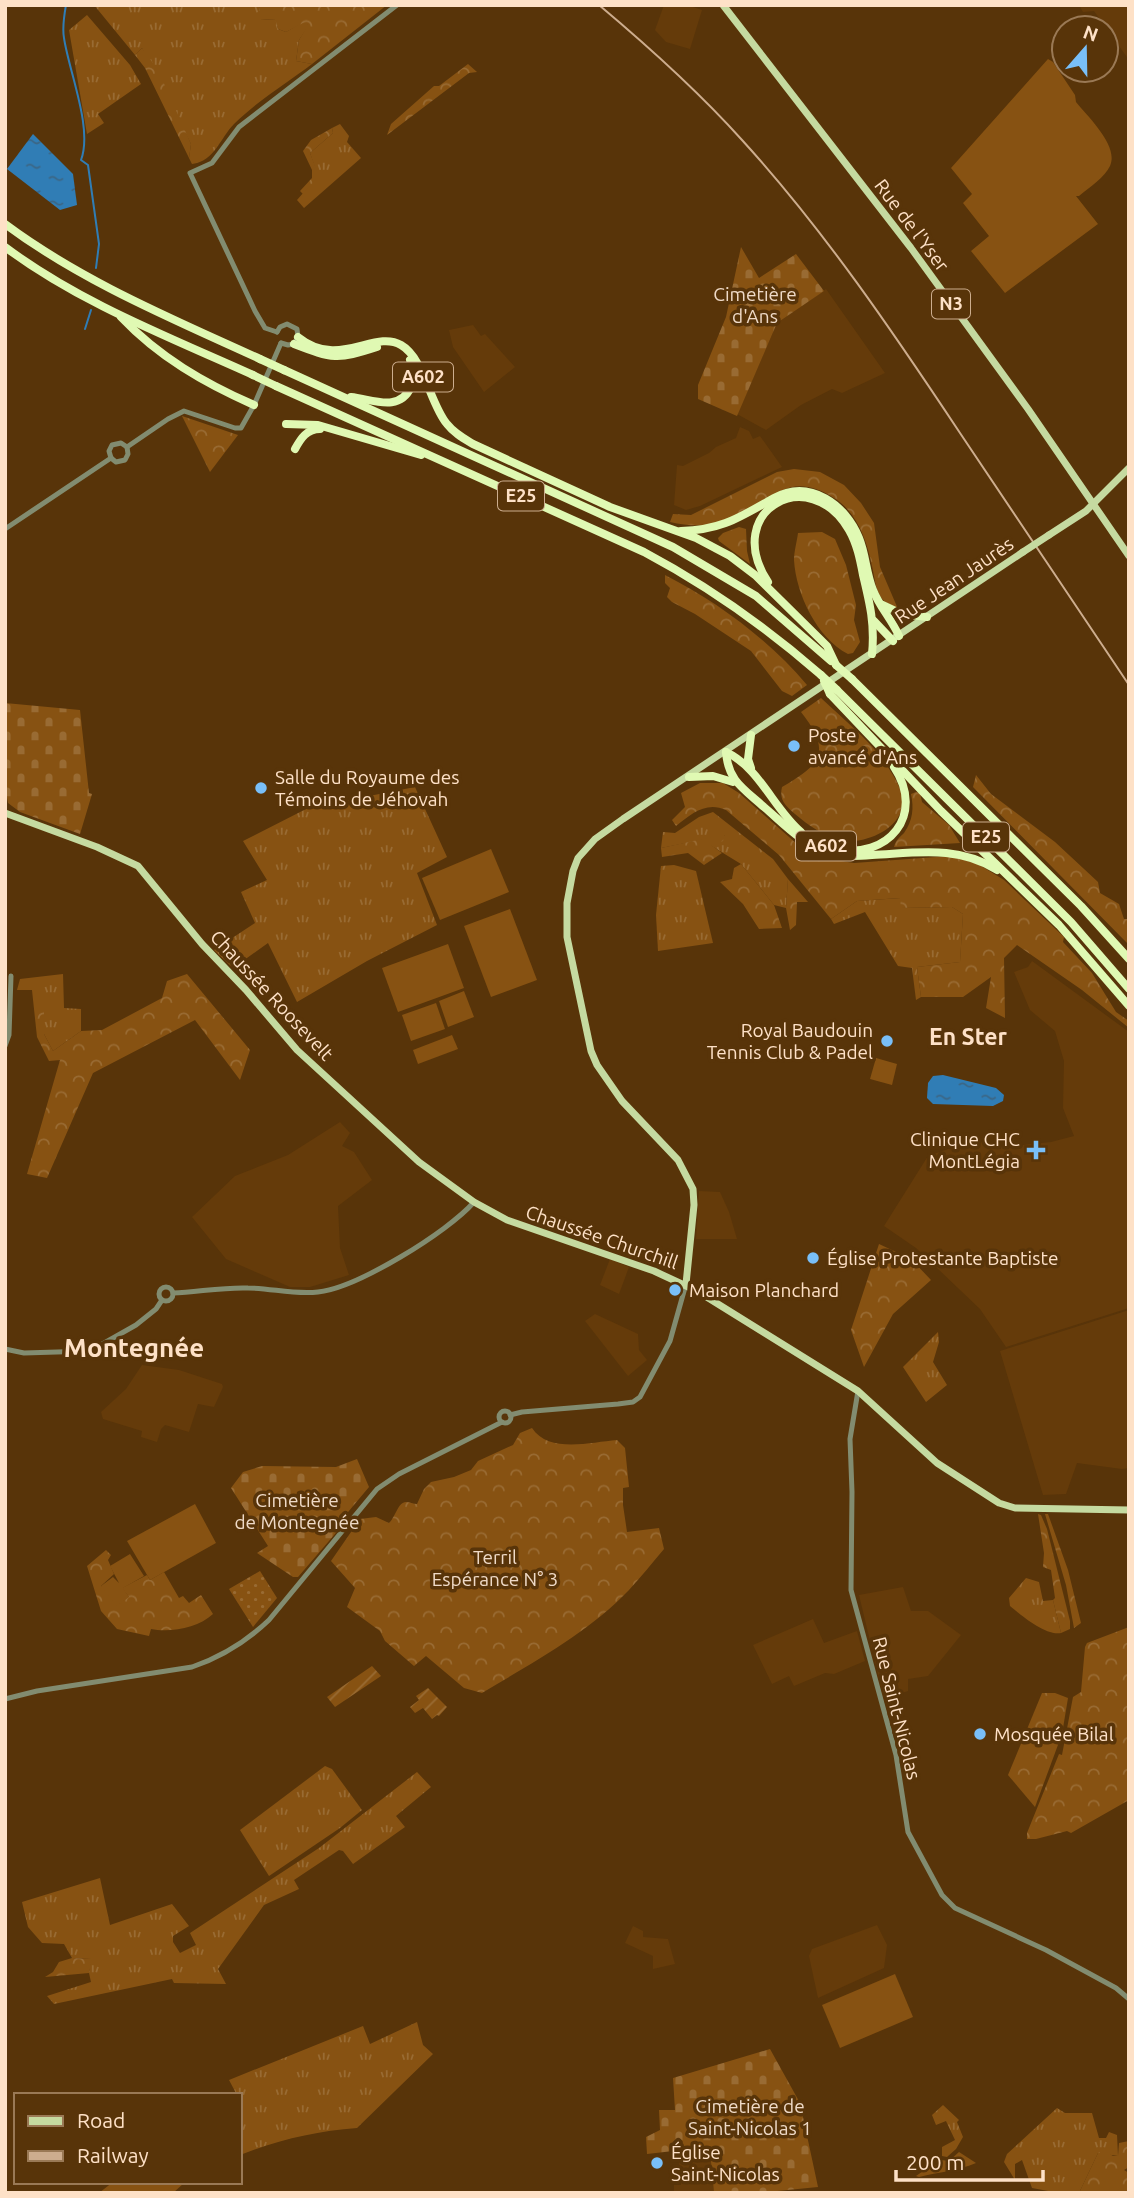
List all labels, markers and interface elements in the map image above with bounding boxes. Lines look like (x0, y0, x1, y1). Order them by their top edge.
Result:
north arrow (1050, 14, 1120, 84)
text: N (1080, 20, 1101, 46)
street label: Rue de l'Yser (870, 175, 954, 275)
park label: Cimetière d'Ans (713, 283, 797, 327)
road number: N3 (932, 290, 970, 318)
road number: A602 (393, 362, 453, 391)
road number: E25 (498, 482, 544, 510)
street label: Rue Jean Jaurès (891, 532, 1017, 628)
place label: Poste avancé d'Ans (808, 724, 917, 768)
marker: Poste avancé d'Ans (786, 738, 802, 754)
place label: Salle du Royaume des Témoins de Jéhovah (275, 766, 460, 810)
marker: Salle du Royaume des Témoins de Jéhovah (253, 780, 269, 796)
road number: E25 (963, 822, 1009, 852)
road number: A602 (796, 832, 856, 860)
street label: Chaussée Roosevelt (206, 925, 338, 1065)
place label: Royal Baudouin Tennis Club & Padel (707, 1019, 873, 1063)
district label: En Ster (929, 1024, 1007, 1049)
marker: Royal Baudouin Tennis Club & Padel (879, 1033, 895, 1049)
place label: Clinique CHC MontLégia (910, 1128, 1020, 1172)
marker: Clinique CHC MontLégia (1026, 1140, 1046, 1160)
street label: Chaussée Churchill (523, 1201, 681, 1273)
place label: Église Protestante Baptiste (827, 1247, 1058, 1269)
marker: Église Protestante Baptiste (805, 1250, 821, 1266)
place label: Maison Planchard (689, 1279, 839, 1301)
marker: Maison Planchard (667, 1282, 683, 1298)
district label: Montegnée (64, 1333, 204, 1362)
park label: Cimetière de Montegnée (234, 1489, 360, 1533)
park label: Terril Espérance N° 3 (432, 1546, 558, 1590)
street label: Rue Saint-Nicolas (869, 1634, 925, 1782)
place label: Mosquée Bilal (994, 1723, 1114, 1745)
marker: Mosquée Bilal (972, 1726, 988, 1742)
legend (14, 2093, 242, 2184)
park label: Cimetière de Saint-Nicolas 1 (688, 2095, 812, 2139)
text: Road (77, 2108, 125, 2132)
scale bar (896, 2138, 1043, 2182)
place label: Église Saint-Nicolas (671, 2141, 780, 2185)
text: Railway (77, 2143, 149, 2167)
text: 200 m (906, 2150, 964, 2174)
marker: Église Saint-Nicolas (649, 2155, 665, 2171)

